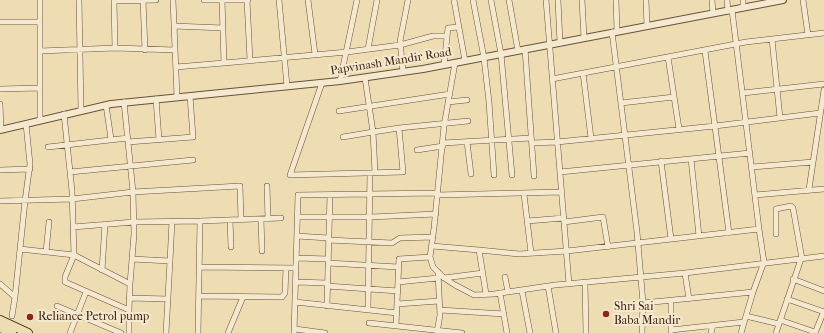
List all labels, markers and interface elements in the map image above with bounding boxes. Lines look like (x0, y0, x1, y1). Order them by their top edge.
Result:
street label: Papvinash Mandir Road (329, 45, 453, 79)
place label: Shri Sai Baba Mandir (614, 300, 680, 328)
marker: Shri Sai Baba Mandir (601, 309, 611, 319)
place label: Reliance Petrol pump (38, 310, 149, 324)
marker: Reliance Petrol pump (25, 312, 35, 322)

